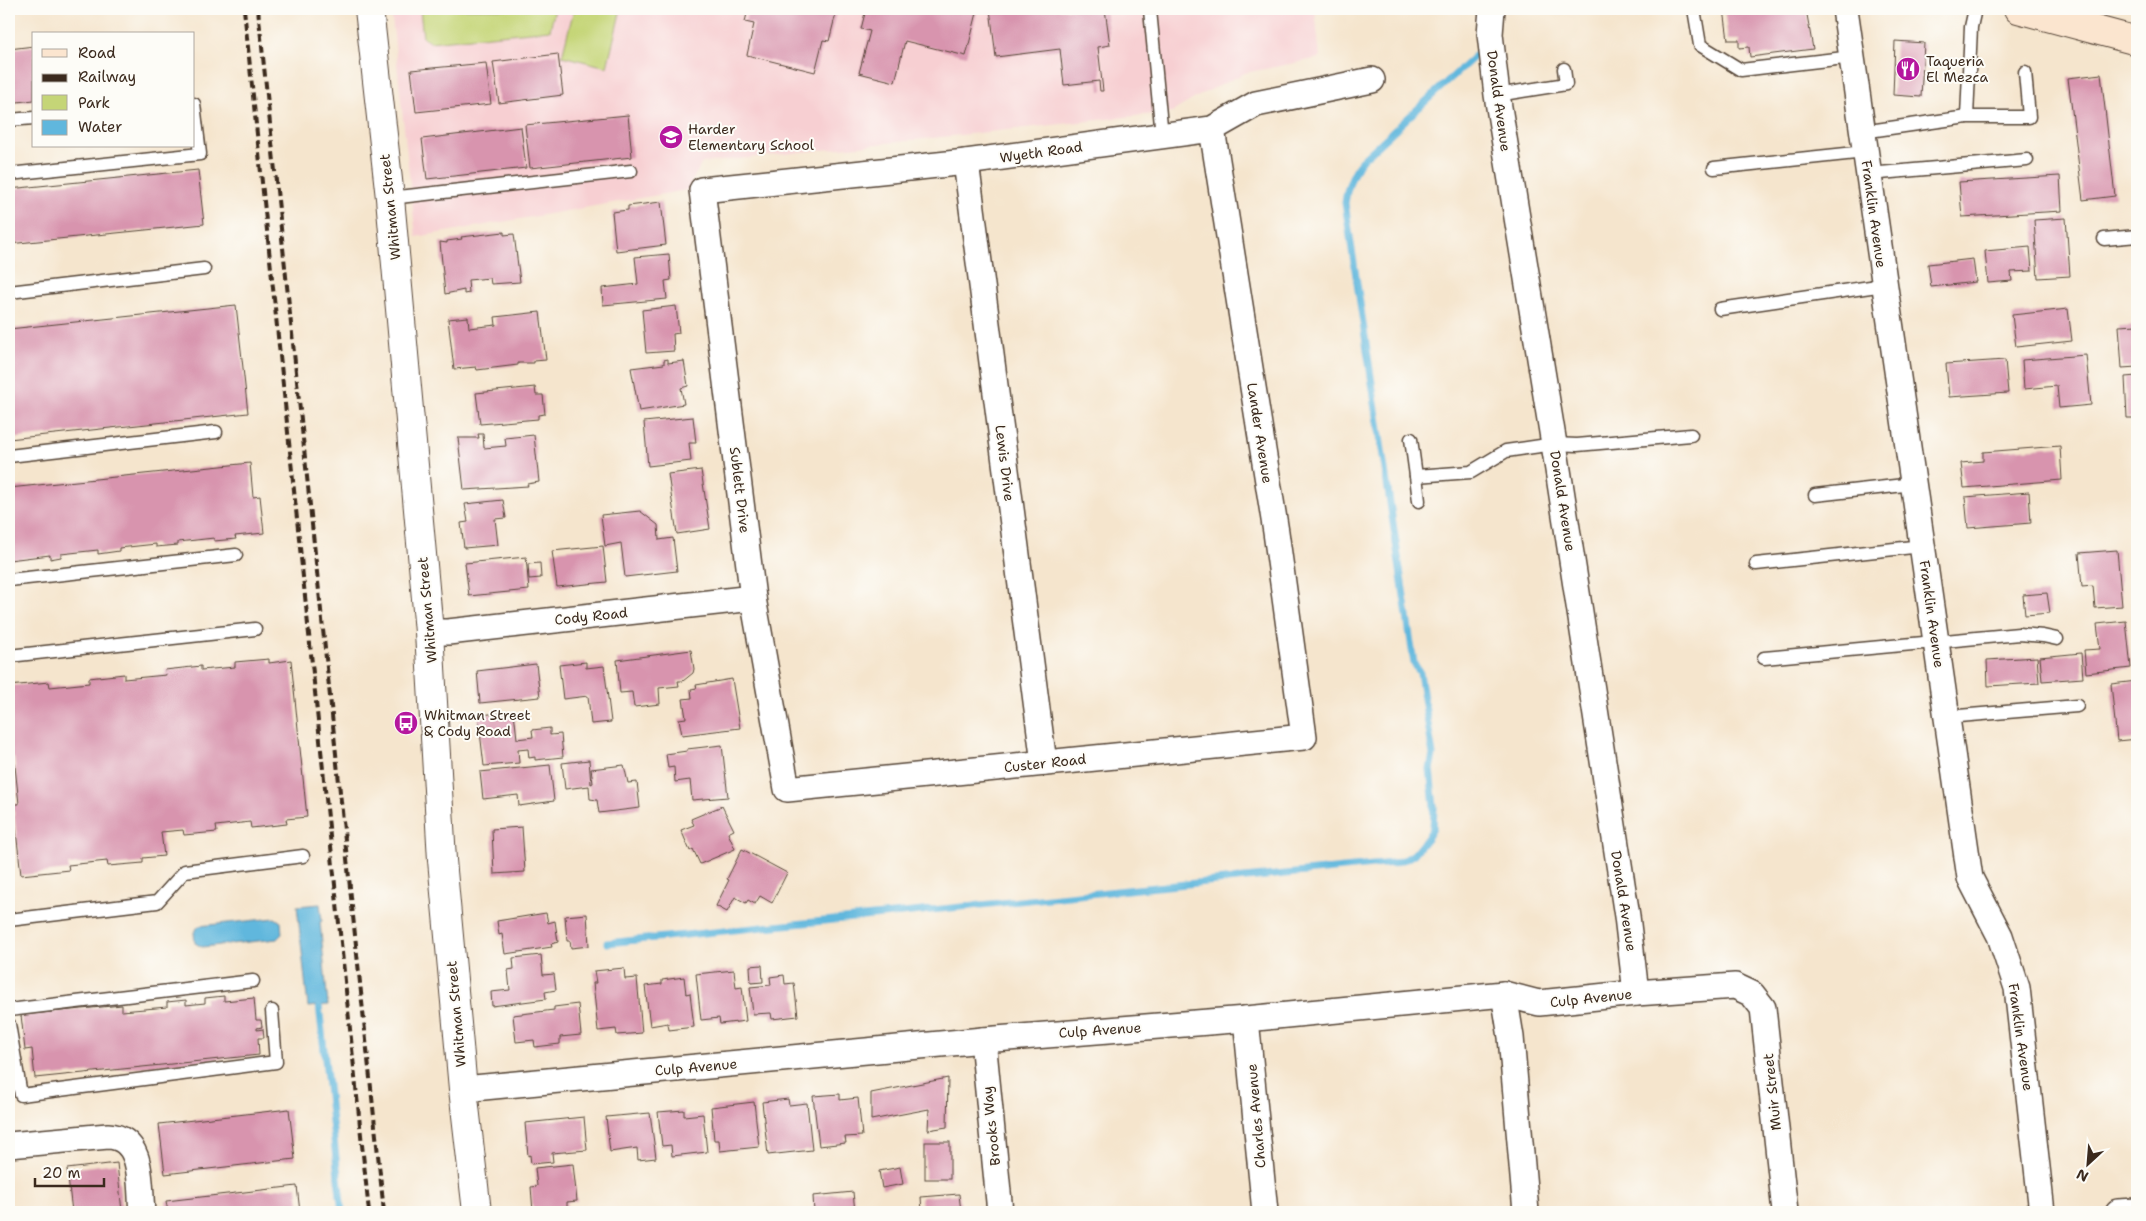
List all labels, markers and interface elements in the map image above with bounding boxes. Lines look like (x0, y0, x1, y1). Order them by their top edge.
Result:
legend (32, 32, 195, 148)
text: Road (78, 43, 116, 63)
street label: Donald Avenue (1483, 49, 1515, 153)
place label: Taqueria El Mezca (1926, 52, 1988, 86)
restaurant icon: Taqueria El Mezca (1895, 56, 1921, 82)
text: Railway (78, 67, 136, 87)
text: Park (78, 93, 110, 113)
text: Water (78, 117, 122, 137)
place label: Harder Elementary School (688, 120, 815, 154)
school or university icon: Harder Elementary School (658, 124, 684, 150)
street label: Wyeth Road (998, 137, 1084, 167)
street label: Whitman Street (375, 153, 405, 261)
street label: Franklin Avenue (1858, 159, 1890, 269)
street label: Lander Avenue (1243, 381, 1277, 485)
street label: Lewis Drive (991, 424, 1019, 502)
street label: Sublett Drive (726, 446, 754, 534)
street label: Donald Avenue (1546, 449, 1580, 553)
street label: Whitman Street (413, 556, 441, 664)
street label: Franklin Avenue (1916, 559, 1948, 669)
street label: Cody Road (554, 603, 629, 629)
place label: Whitman Street & Cody Road (424, 706, 531, 740)
bus stop icon: Whitman Street & Cody Road (393, 710, 419, 736)
street label: Custer Road (1003, 750, 1087, 776)
street label: Donald Avenue (1607, 849, 1641, 953)
street label: Whitman Street (442, 960, 470, 1068)
street label: Franklin Avenue (2005, 982, 2037, 1092)
street label: Culp Avenue (1549, 985, 1633, 1011)
street label: Culp Avenue (1058, 1018, 1142, 1042)
street label: Muir Street (1759, 1052, 1785, 1132)
street label: Culp Avenue (654, 1054, 738, 1080)
street label: Charles Avenue (1242, 1063, 1270, 1169)
street label: Brooks Way (978, 1085, 1004, 1167)
north arrow (2064, 1138, 2114, 1188)
scale bar (35, 1156, 104, 1188)
text: 20 m (42, 1163, 81, 1183)
text: N (2073, 1165, 2091, 1186)

